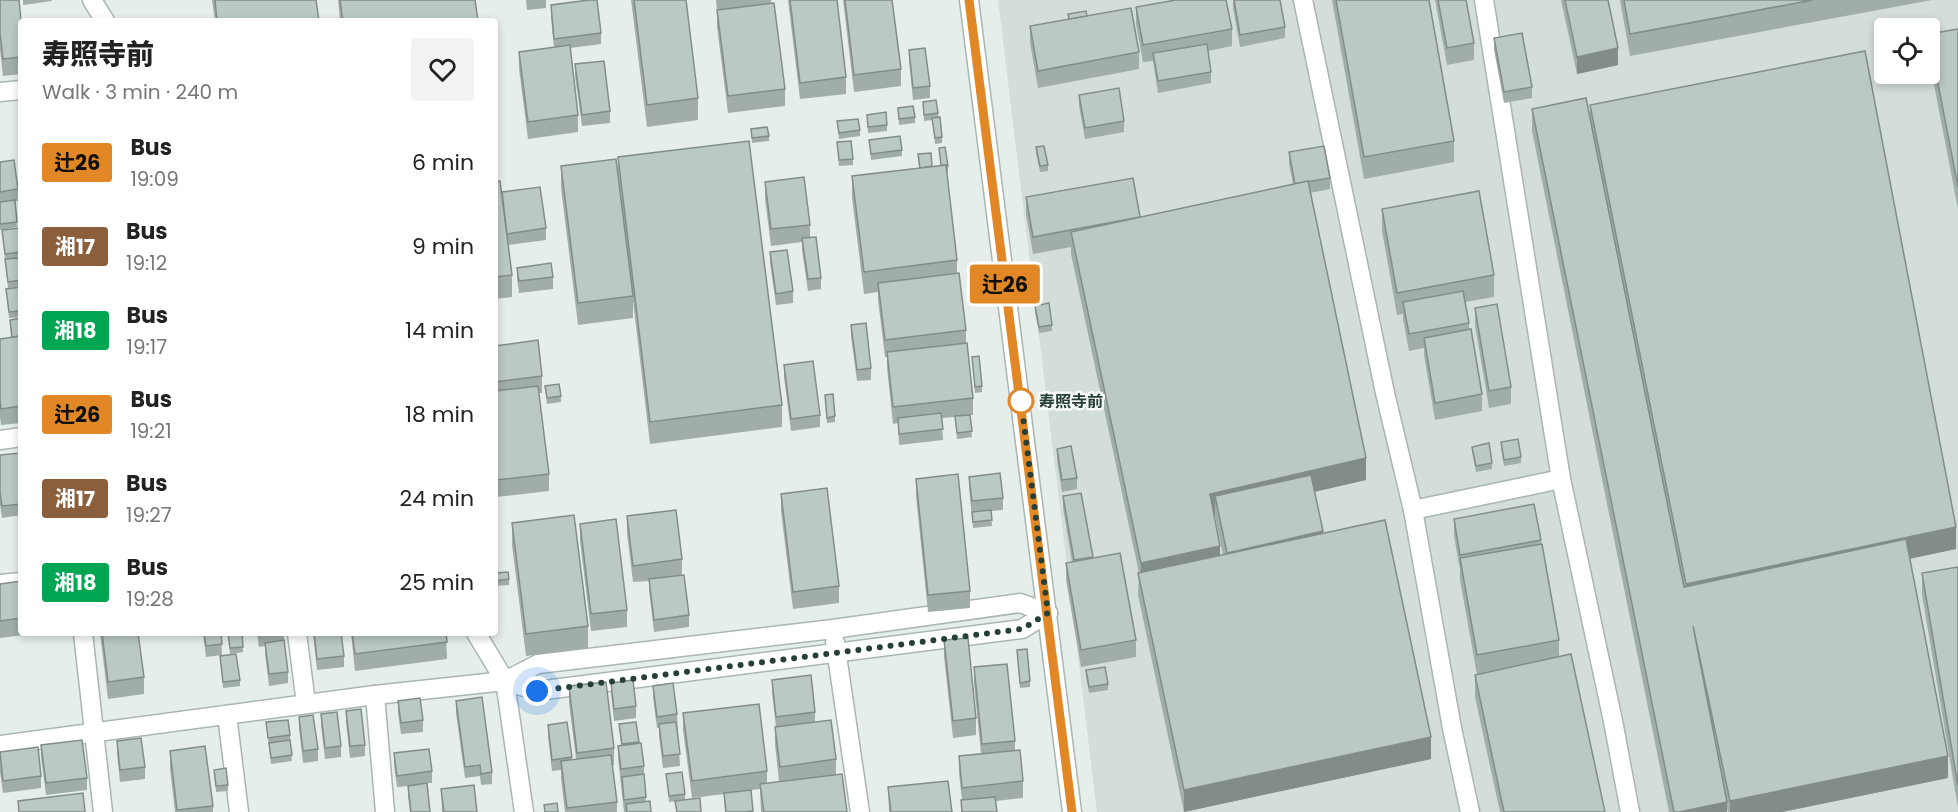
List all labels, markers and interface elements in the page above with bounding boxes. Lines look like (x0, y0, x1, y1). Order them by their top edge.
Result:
map controls (1874, 18, 1940, 84)
button: locate (1874, 18, 1940, 84)
text: 寿照寺前 (42, 35, 154, 74)
button: heart (411, 38, 474, 101)
text: Walk · 3 min · 240 m (42, 78, 238, 106)
text: Bus (130, 132, 172, 163)
text: 6 min (412, 147, 474, 178)
text: 辻26 (54, 148, 100, 177)
text: 19:09 (130, 165, 179, 193)
text: Bus (126, 216, 168, 247)
text: 9 min (412, 231, 474, 262)
text: 湘17 (55, 232, 95, 261)
text: 19:12 (126, 249, 167, 277)
line badge: 辻26 (970, 264, 1040, 304)
text: 辻26 (982, 270, 1028, 299)
text: Bus (127, 300, 168, 331)
text: 14 min (405, 315, 474, 346)
text: 湘18 (54, 316, 97, 345)
text: 19:17 (127, 333, 167, 361)
text: Bus (130, 384, 172, 415)
marker: 寿照寺前 (1008, 388, 1034, 414)
place label: 寿照寺前 (1039, 390, 1103, 413)
text: 18 min (405, 399, 474, 430)
text: 辻26 (54, 400, 100, 429)
text: 19:21 (130, 417, 172, 445)
text: Bus (126, 468, 168, 499)
text: 24 min (399, 483, 474, 514)
text: 湘17 (55, 484, 95, 513)
text: 19:27 (126, 501, 172, 529)
text: Bus (127, 552, 168, 583)
text: 25 min (400, 567, 474, 598)
text: 湘18 (54, 568, 97, 597)
text: 19:28 (127, 585, 174, 613)
your location (522, 676, 552, 706)

